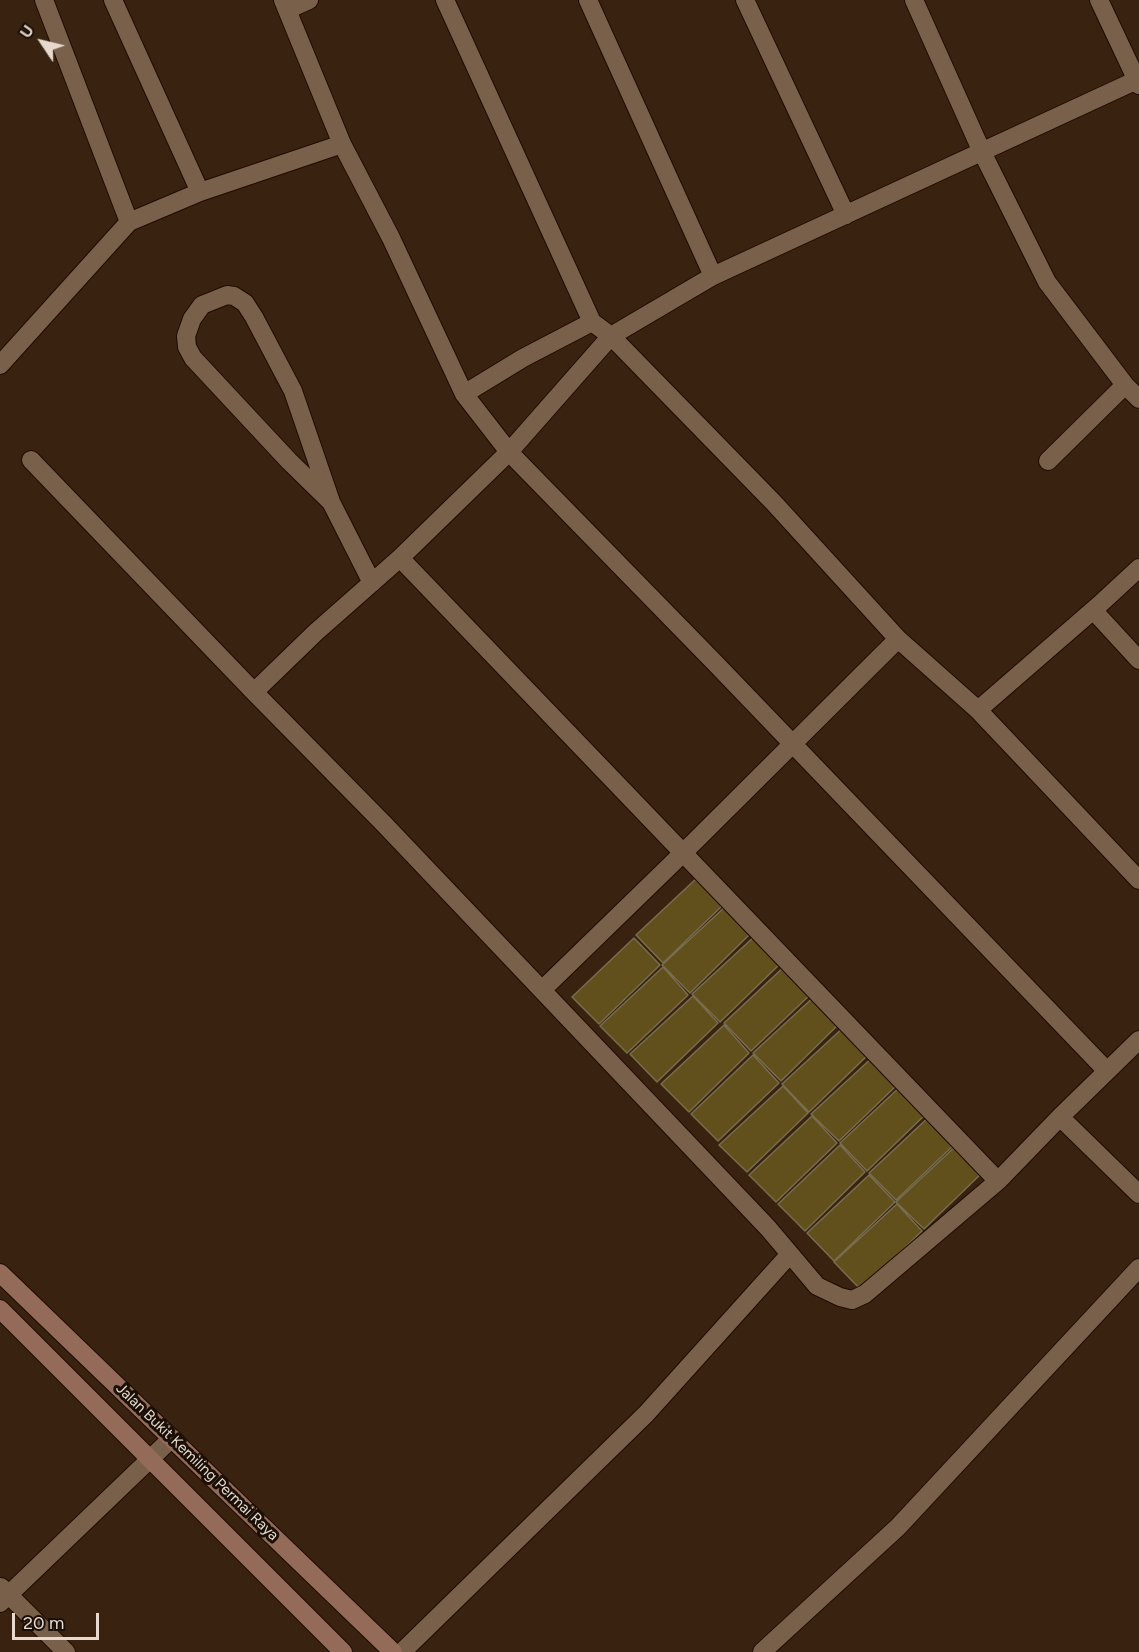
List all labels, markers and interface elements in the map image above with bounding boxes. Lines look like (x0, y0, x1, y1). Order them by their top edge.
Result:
north arrow (12, 12, 72, 72)
text: U (16, 21, 38, 41)
street label: Jalan Bukit Kemiling Permai Raya (112, 1380, 282, 1544)
scale bar (15, 1601, 102, 1639)
text: 20 m (23, 1612, 64, 1634)

